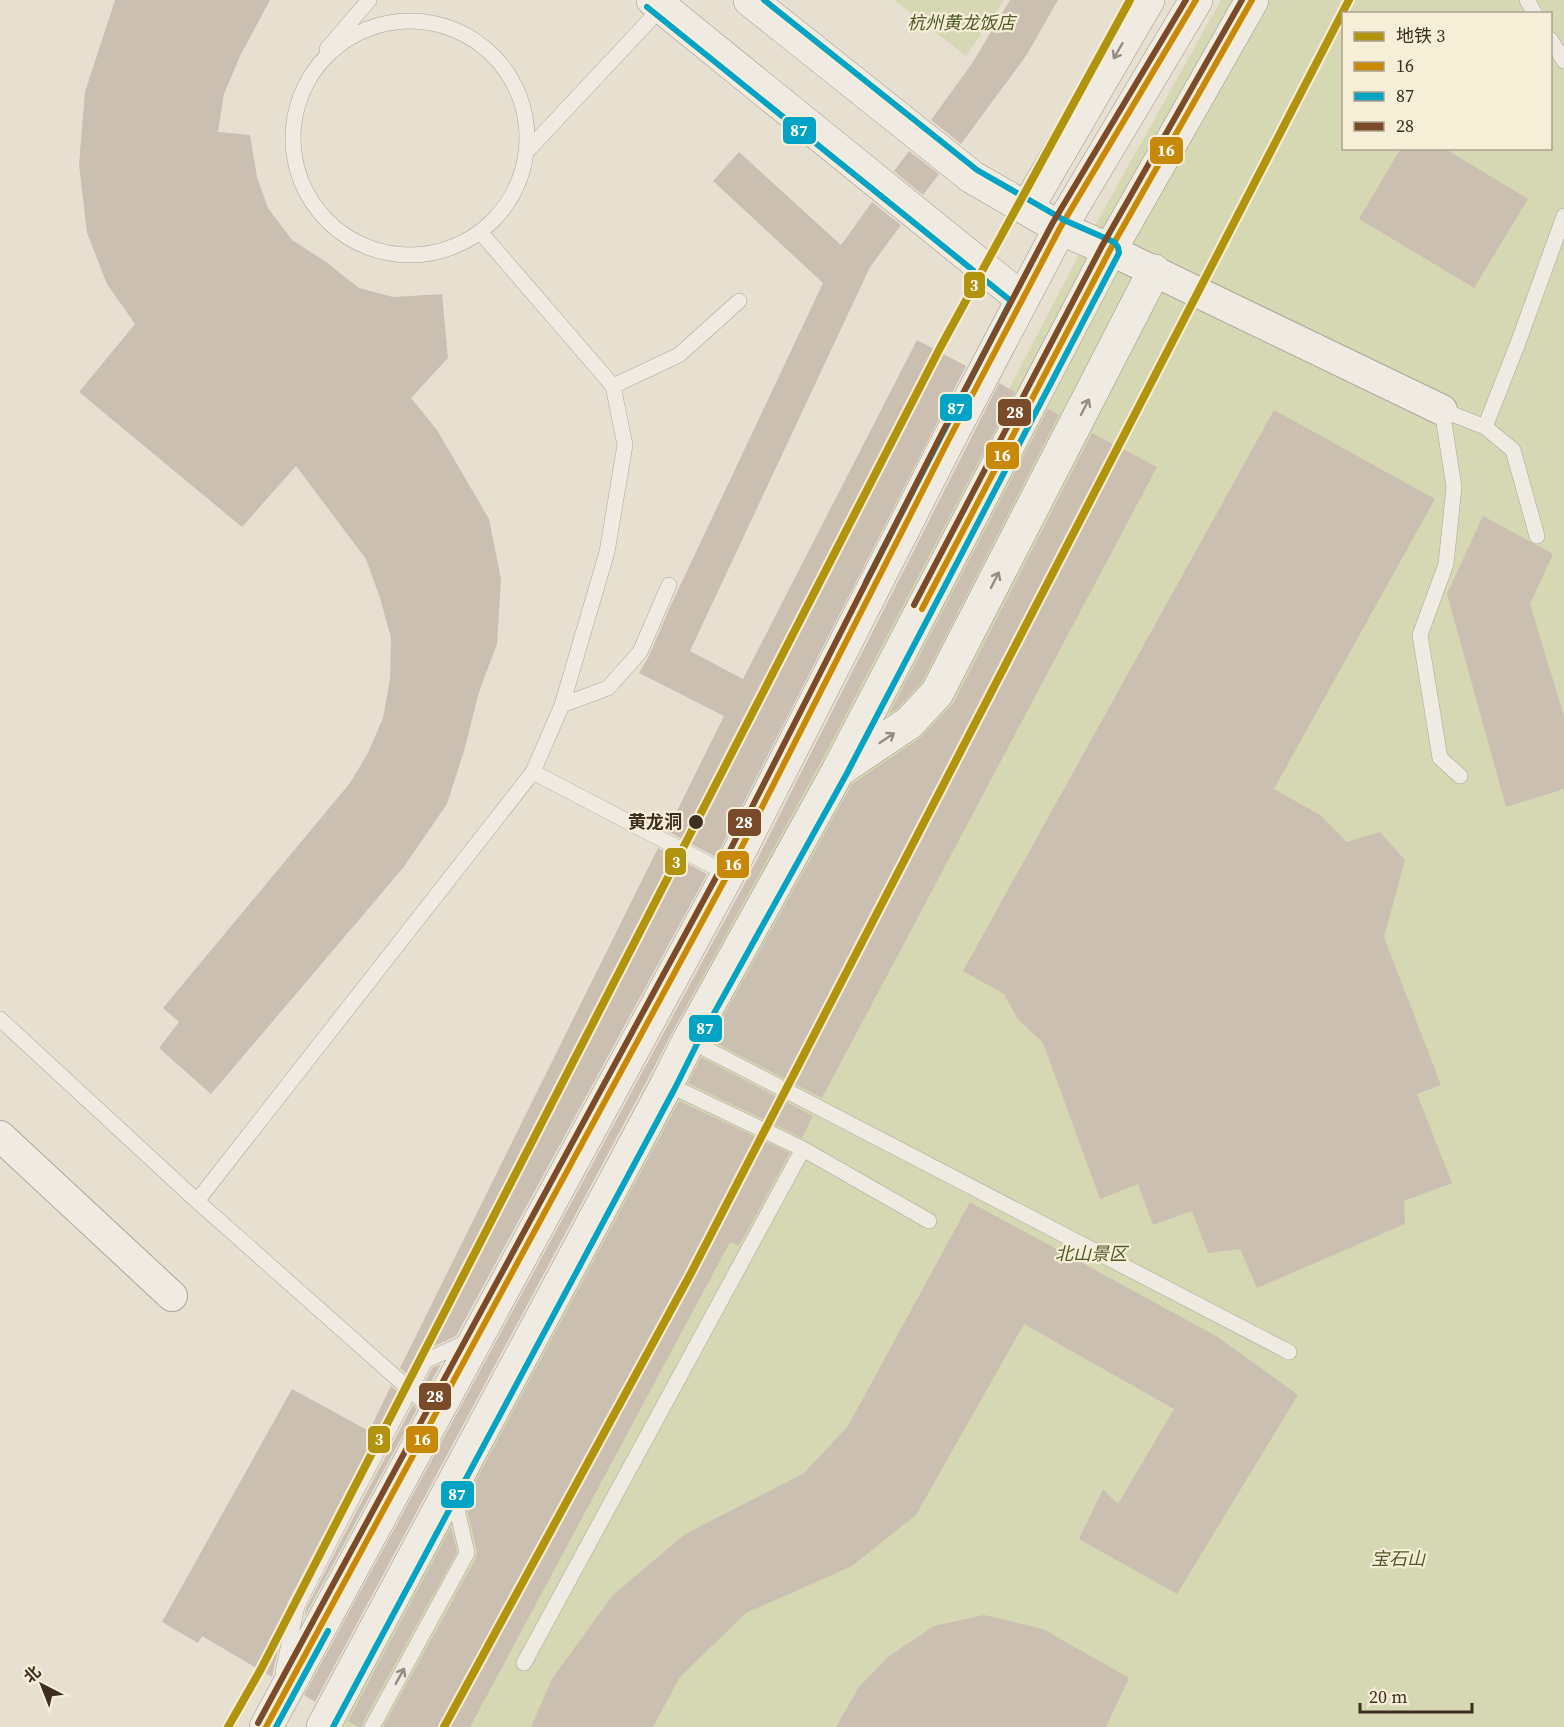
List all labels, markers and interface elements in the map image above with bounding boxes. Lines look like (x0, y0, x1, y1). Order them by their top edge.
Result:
park label: 杭州黄龙饭店 (907, 10, 1018, 35)
legend (1342, 12, 1552, 150)
text: 地铁 3 (1396, 23, 1445, 48)
one-way arrow (1112, 42, 1124, 59)
text: 16 (1396, 53, 1414, 78)
text: 87 (1396, 83, 1414, 108)
text: 28 (1396, 113, 1414, 138)
line badge: 87 (782, 116, 817, 145)
text: 87 (790, 119, 808, 141)
line badge: 16 (1149, 136, 1184, 165)
text: 16 (1157, 139, 1175, 161)
line badge: 3 (963, 271, 986, 299)
text: 3 (970, 274, 979, 296)
line badge: 87 (939, 393, 973, 422)
text: 87 (947, 397, 965, 419)
line badge: 28 (997, 398, 1032, 427)
one-way arrow (1079, 398, 1091, 416)
text: 28 (1006, 401, 1024, 423)
line badge: 16 (985, 441, 1020, 470)
text: 16 (993, 444, 1011, 466)
one-way arrow (990, 572, 1002, 590)
one-way arrow (878, 732, 894, 744)
line badge: 28 (727, 808, 762, 837)
place label: 黄龙洞 (628, 809, 682, 834)
text: 28 (735, 811, 753, 833)
marker: 黄龙洞 (687, 813, 705, 831)
line badge: 3 (664, 847, 687, 876)
line badge: 16 (716, 850, 750, 879)
text: 3 (672, 851, 681, 873)
text: 16 (724, 853, 742, 875)
line badge: 87 (688, 1014, 723, 1043)
text: 87 (696, 1017, 714, 1039)
park label: 北山景区 (1055, 1241, 1130, 1266)
line badge: 28 (418, 1382, 452, 1411)
text: 28 (426, 1385, 444, 1407)
line badge: 3 (367, 1425, 391, 1454)
line badge: 16 (405, 1425, 439, 1454)
text: 3 (375, 1428, 384, 1450)
text: 16 (413, 1428, 431, 1450)
line badge: 87 (440, 1480, 475, 1509)
text: 87 (448, 1483, 466, 1505)
park label: 宝石山 (1371, 1546, 1426, 1571)
north arrow (12, 1655, 72, 1715)
text: 北 (19, 1660, 45, 1687)
one-way arrow (395, 1667, 406, 1685)
scale bar (1360, 1676, 1472, 1714)
text: 20 m (1369, 1684, 1407, 1709)

